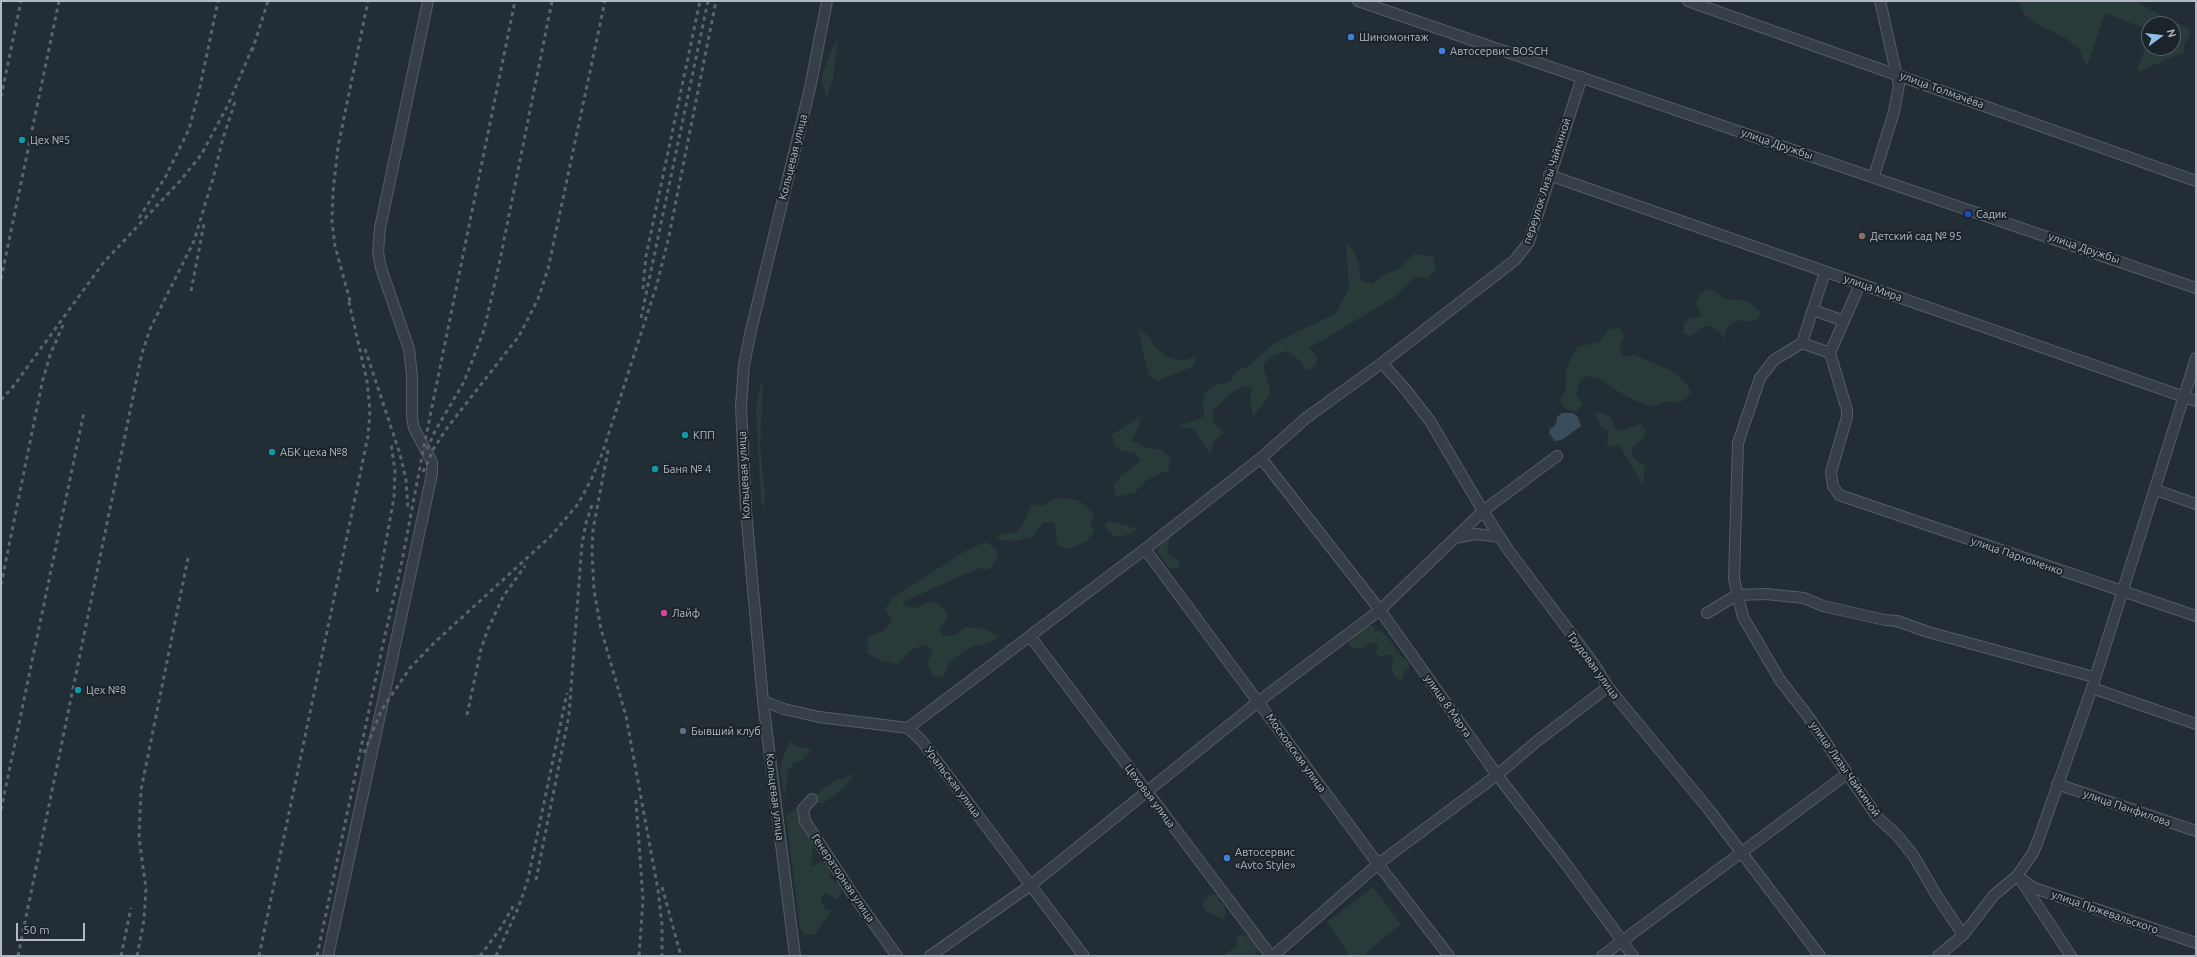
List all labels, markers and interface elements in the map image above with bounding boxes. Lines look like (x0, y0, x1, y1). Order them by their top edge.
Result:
north arrow (2141, 16, 2181, 56)
text: N (2165, 28, 2178, 39)
place label: Шиномонтаж (1359, 30, 1429, 44)
marker: Шиномонтаж (1346, 32, 1356, 42)
place label: Автосервис BOSCH (1450, 44, 1548, 58)
marker: Автосервис BOSCH (1437, 46, 1447, 56)
street label: улица Толмачёва (1898, 69, 1986, 111)
street label: Кольцевая улица (776, 113, 810, 201)
street label: переулок Лизы Чайкиной (1520, 116, 1574, 246)
street label: улица Дружбы (1739, 126, 1815, 162)
place label: Цех №5 (30, 133, 70, 147)
marker: Цех №5 (17, 135, 27, 145)
place label: Садик (1976, 207, 2007, 221)
marker: Садик (1963, 209, 1973, 219)
place label: Детский сад № 95 (1870, 229, 1962, 243)
street label: улица Дружбы (2046, 230, 2122, 266)
marker: Детский сад № 95 (1857, 231, 1867, 241)
street label: улица Мира (1842, 272, 1904, 304)
place label: КПП (693, 428, 715, 442)
marker: КПП (680, 430, 690, 440)
street label: Кольцевая улица (735, 431, 753, 519)
place label: АБК цеха №8 (280, 445, 348, 459)
marker: АБК цеха №8 (267, 447, 277, 457)
place label: Баня № 4 (663, 462, 711, 476)
marker: Баня № 4 (650, 464, 660, 474)
street label: улица Пархоменко (1969, 534, 2065, 578)
place label: Лайф (672, 606, 700, 620)
marker: Лайф (659, 608, 669, 618)
street label: Трудовая улица (1564, 629, 1622, 701)
street label: улица 8 Марта (1422, 672, 1474, 740)
place label: Цех №8 (86, 683, 126, 697)
marker: Цех №8 (73, 685, 83, 695)
street label: Московская улица (1263, 711, 1329, 795)
street label: улица Лизы Чайкиной (1807, 719, 1883, 819)
place label: Бывший клуб (691, 724, 761, 738)
marker: Бывший клуб (678, 726, 688, 736)
street label: Уральская улица (922, 744, 984, 820)
street label: Кольцевая улица (763, 753, 787, 841)
street label: Цеховая улица (1122, 762, 1178, 830)
street label: улица Панфилова (2081, 787, 2173, 829)
street label: Генераторная улица (809, 831, 877, 925)
place label: Автосервис «Avto Style» (1235, 845, 1295, 871)
marker: Автосервис «Avto Style» (1222, 853, 1232, 863)
street label: улица Пржевальского (2050, 887, 2160, 937)
scale bar (18, 915, 87, 941)
text: 50 m (23, 923, 50, 936)

